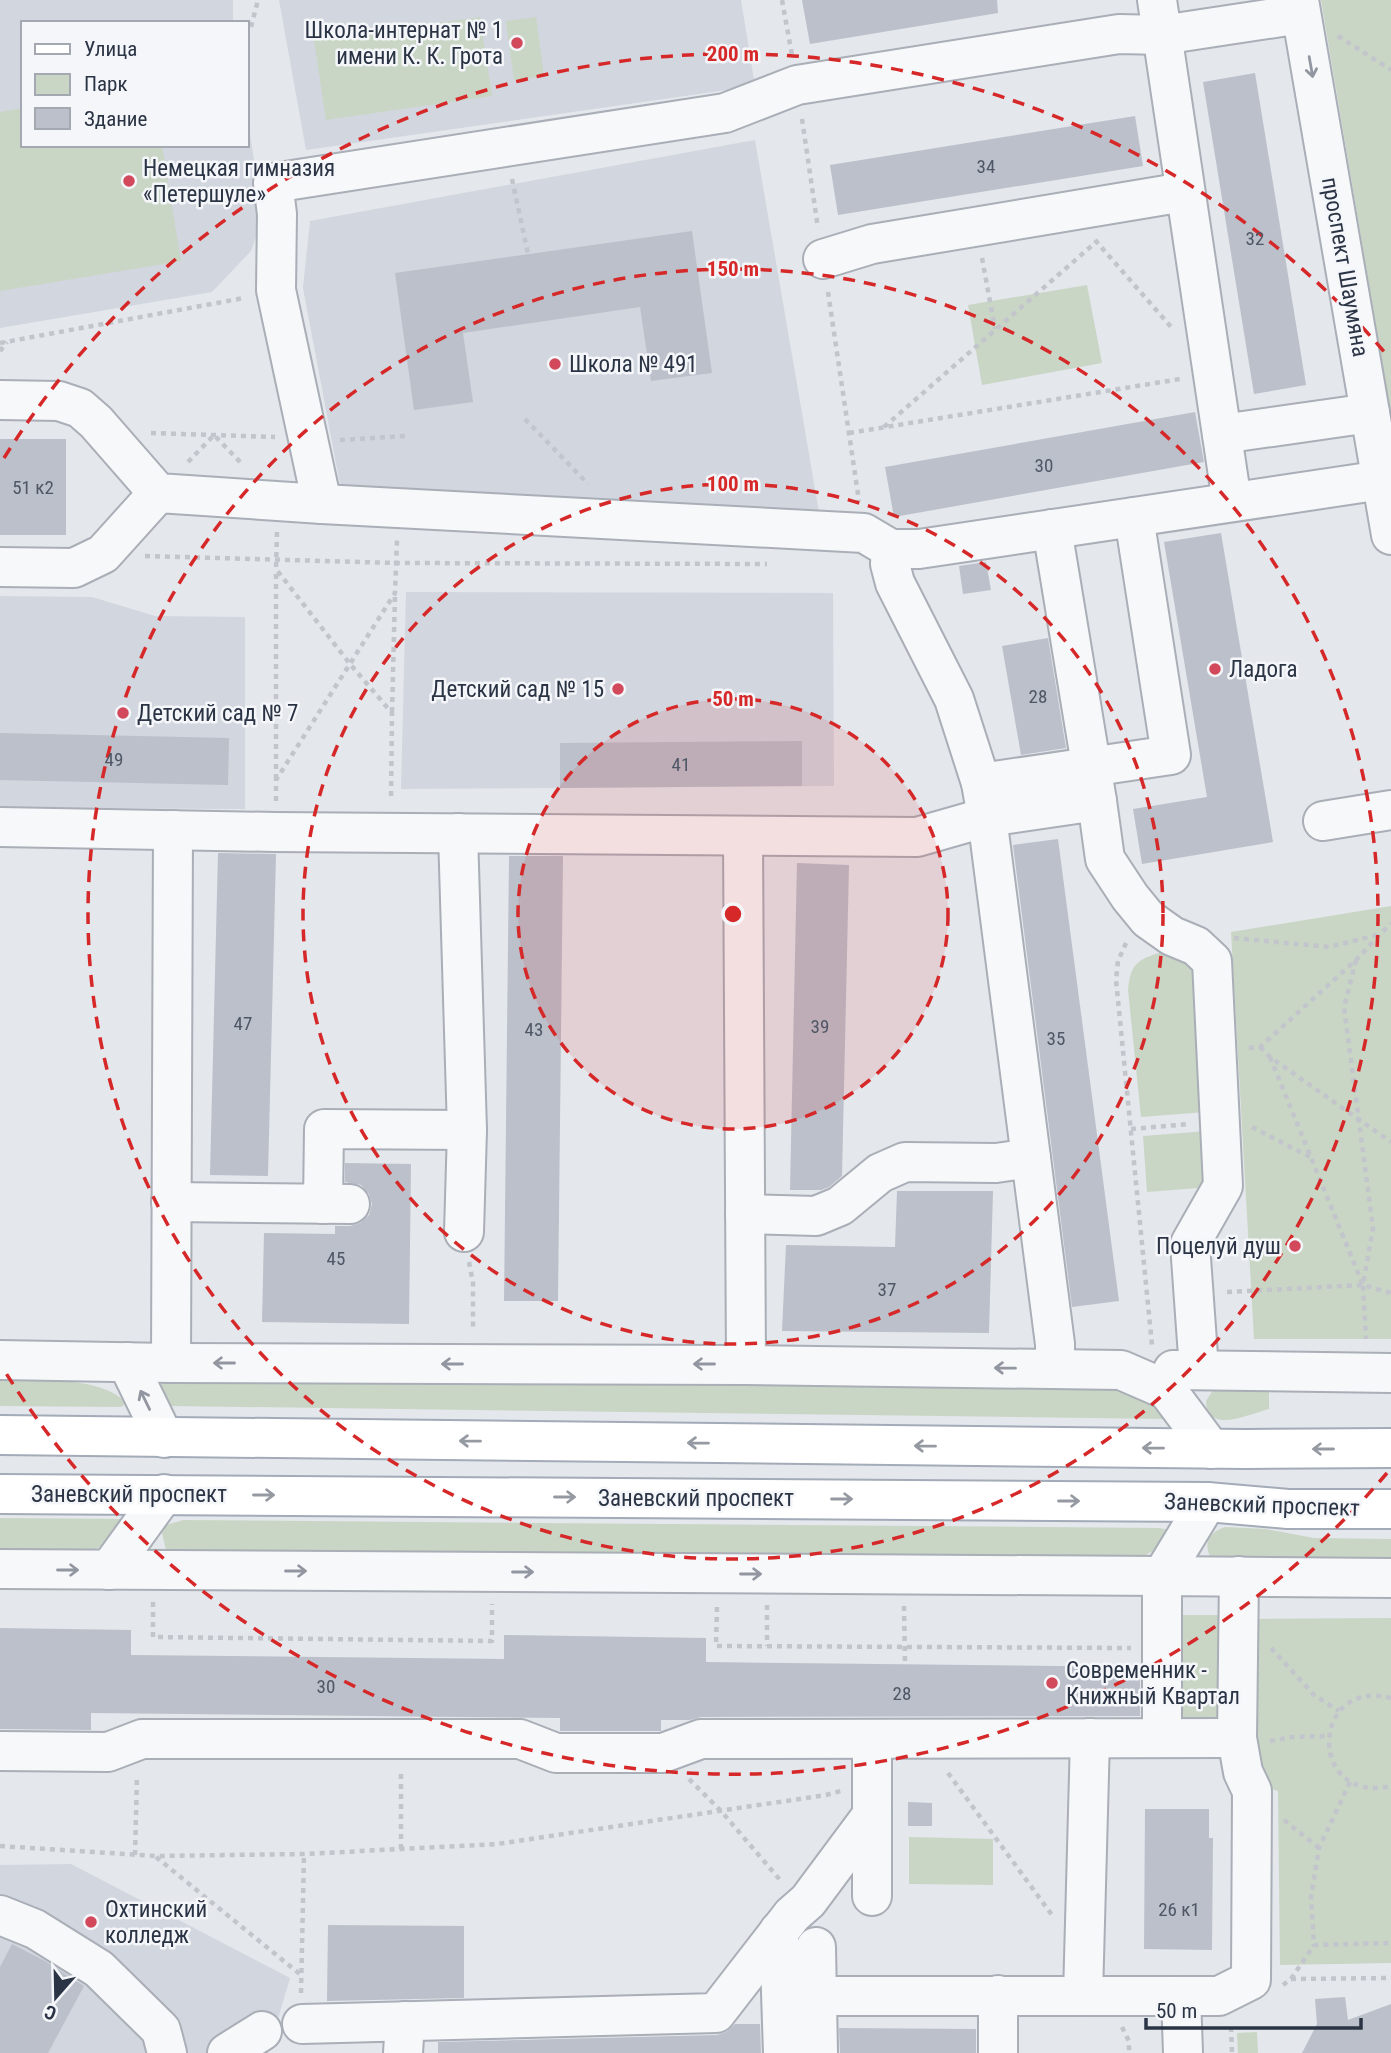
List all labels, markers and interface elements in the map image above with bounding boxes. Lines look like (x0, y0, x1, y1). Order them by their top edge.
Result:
place label: Школа-интернат № 1 имени К. К. Грота (305, 17, 503, 70)
legend (21, 21, 248, 147)
marker: Школа-интернат № 1 имени К. К. Грота (509, 35, 525, 51)
text: Улица (84, 37, 137, 61)
text: 200 m (707, 42, 759, 66)
one-way arrow (1305, 55, 1318, 78)
text: Парк (84, 72, 128, 96)
text: Здание (84, 107, 148, 131)
place label: Немецкая гимназия «Петершуле» (143, 155, 335, 208)
house number: 34 (977, 155, 995, 178)
marker: Немецкая гимназия «Петершуле» (121, 173, 137, 189)
street label: проспект Шаумяна (1316, 175, 1374, 359)
house number: 32 (1246, 227, 1264, 250)
text: 150 m (707, 257, 759, 281)
place label: Школа № 491 (569, 351, 698, 378)
marker: Школа № 491 (547, 356, 563, 372)
house number: 30 (1035, 454, 1053, 477)
text: 100 m (707, 472, 759, 496)
house number: 51 к2 (12, 476, 54, 499)
place label: Ладога (1229, 656, 1298, 683)
marker: Ладога (1207, 661, 1223, 677)
place label: Детский сад № 15 (431, 676, 604, 703)
marker: Детский сад № 15 (610, 681, 626, 697)
house number: 28 (1029, 685, 1047, 708)
text: 50 m (712, 687, 754, 711)
place label: Детский сад № 7 (137, 700, 298, 727)
marker: Детский сад № 7 (115, 705, 131, 721)
house number: 49 (105, 748, 123, 771)
house number: 41 (672, 753, 690, 776)
centre of rings (721, 902, 745, 926)
house number: 47 (234, 1012, 252, 1035)
house number: 39 (811, 1015, 829, 1038)
house number: 43 (525, 1018, 543, 1041)
house number: 35 (1047, 1027, 1065, 1050)
place label: Поцелуй душ (1156, 1233, 1281, 1260)
marker: Поцелуй душ (1287, 1238, 1303, 1254)
house number: 45 (327, 1247, 345, 1270)
house number: 37 (878, 1278, 896, 1301)
one-way arrow (213, 1356, 236, 1370)
one-way arrow (440, 1357, 463, 1371)
one-way arrow (692, 1357, 715, 1371)
one-way arrow (993, 1361, 1016, 1375)
one-way arrow (138, 1390, 151, 1411)
one-way arrow (459, 1434, 482, 1448)
one-way arrow (686, 1436, 709, 1450)
one-way arrow (914, 1439, 937, 1453)
one-way arrow (1141, 1441, 1164, 1455)
one-way arrow (1312, 1442, 1335, 1456)
street label: Заневский проспект (31, 1481, 227, 1508)
street label: Заневский проспект (598, 1485, 794, 1512)
one-way arrow (252, 1488, 275, 1502)
street label: Заневский проспект (1164, 1488, 1361, 1522)
one-way arrow (553, 1490, 576, 1504)
one-way arrow (830, 1492, 853, 1506)
one-way arrow (1057, 1494, 1080, 1508)
one-way arrow (56, 1563, 79, 1577)
one-way arrow (284, 1564, 307, 1578)
one-way arrow (511, 1566, 534, 1579)
one-way arrow (739, 1567, 762, 1581)
place label: Современник - Книжный Квартал (1066, 1657, 1240, 1710)
house number: 30 (317, 1675, 335, 1698)
marker: Современник - Книжный Квартал (1044, 1675, 1060, 1691)
house number: 28 (893, 1682, 911, 1705)
place label: Охтинский колледж (105, 1896, 207, 1949)
house number: 26 к1 (1158, 1898, 1200, 1921)
marker: Охтинский колледж (83, 1914, 99, 1930)
north arrow (21, 1962, 91, 2032)
scale bar (1146, 1986, 1361, 2030)
text: 50 m (1156, 1999, 1197, 2023)
text: С (41, 2000, 59, 2025)

